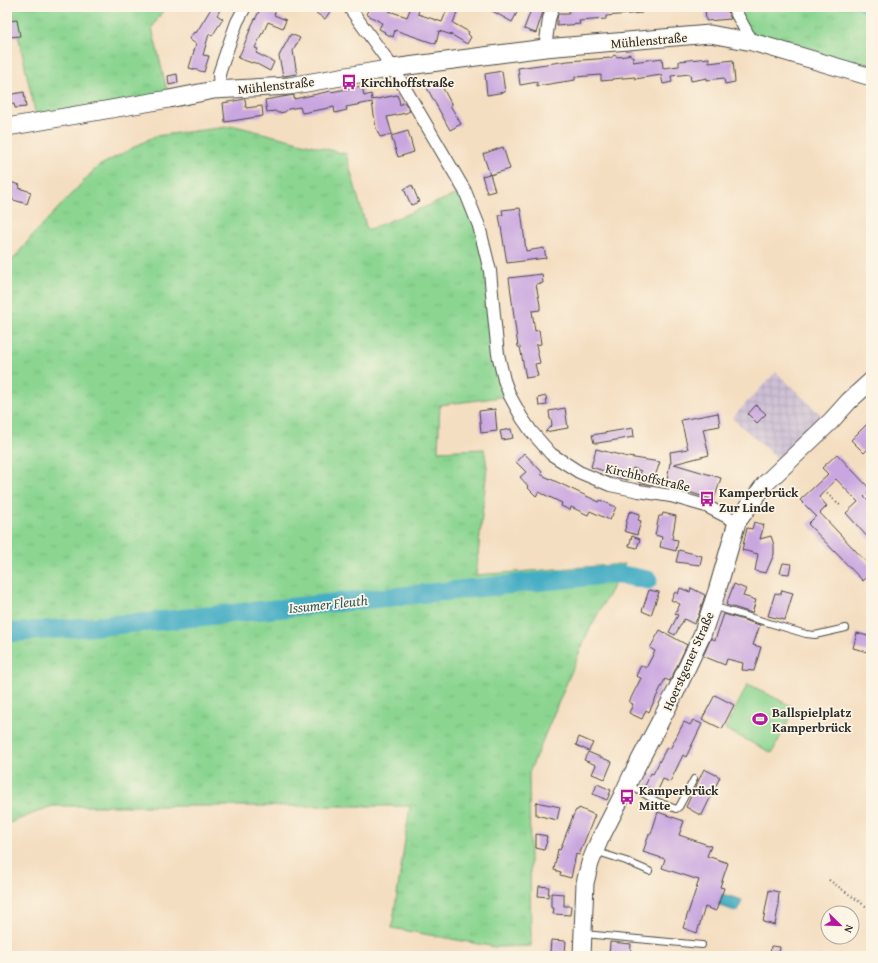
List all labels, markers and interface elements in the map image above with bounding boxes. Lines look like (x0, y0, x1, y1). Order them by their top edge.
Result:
street label: Mühlenstraße (610, 28, 688, 53)
street label: Mühlenstraße (237, 72, 315, 99)
bus stop icon: Kirchhoffstraße (340, 73, 358, 91)
place label: Kirchhoffstraße (361, 73, 454, 92)
street label: Kirchhoffstraße (604, 459, 692, 496)
place label: Kamperbrück Zur Linde (719, 483, 799, 517)
bus stop icon: Kamperbrück Zur Linde (698, 490, 716, 508)
water label: Issumer Fleuth (288, 590, 368, 618)
street label: Hoerstgener Straße (658, 609, 719, 714)
place label: Ballspielplatz Kamperbrück (772, 703, 852, 737)
sports icon: Ballspielplatz Kamperbrück (751, 710, 769, 728)
place label: Kamperbrück Mitte (639, 781, 719, 815)
bus stop icon: Kamperbrück Mitte (618, 788, 636, 806)
north arrow (820, 905, 860, 945)
text: N (840, 922, 858, 936)

